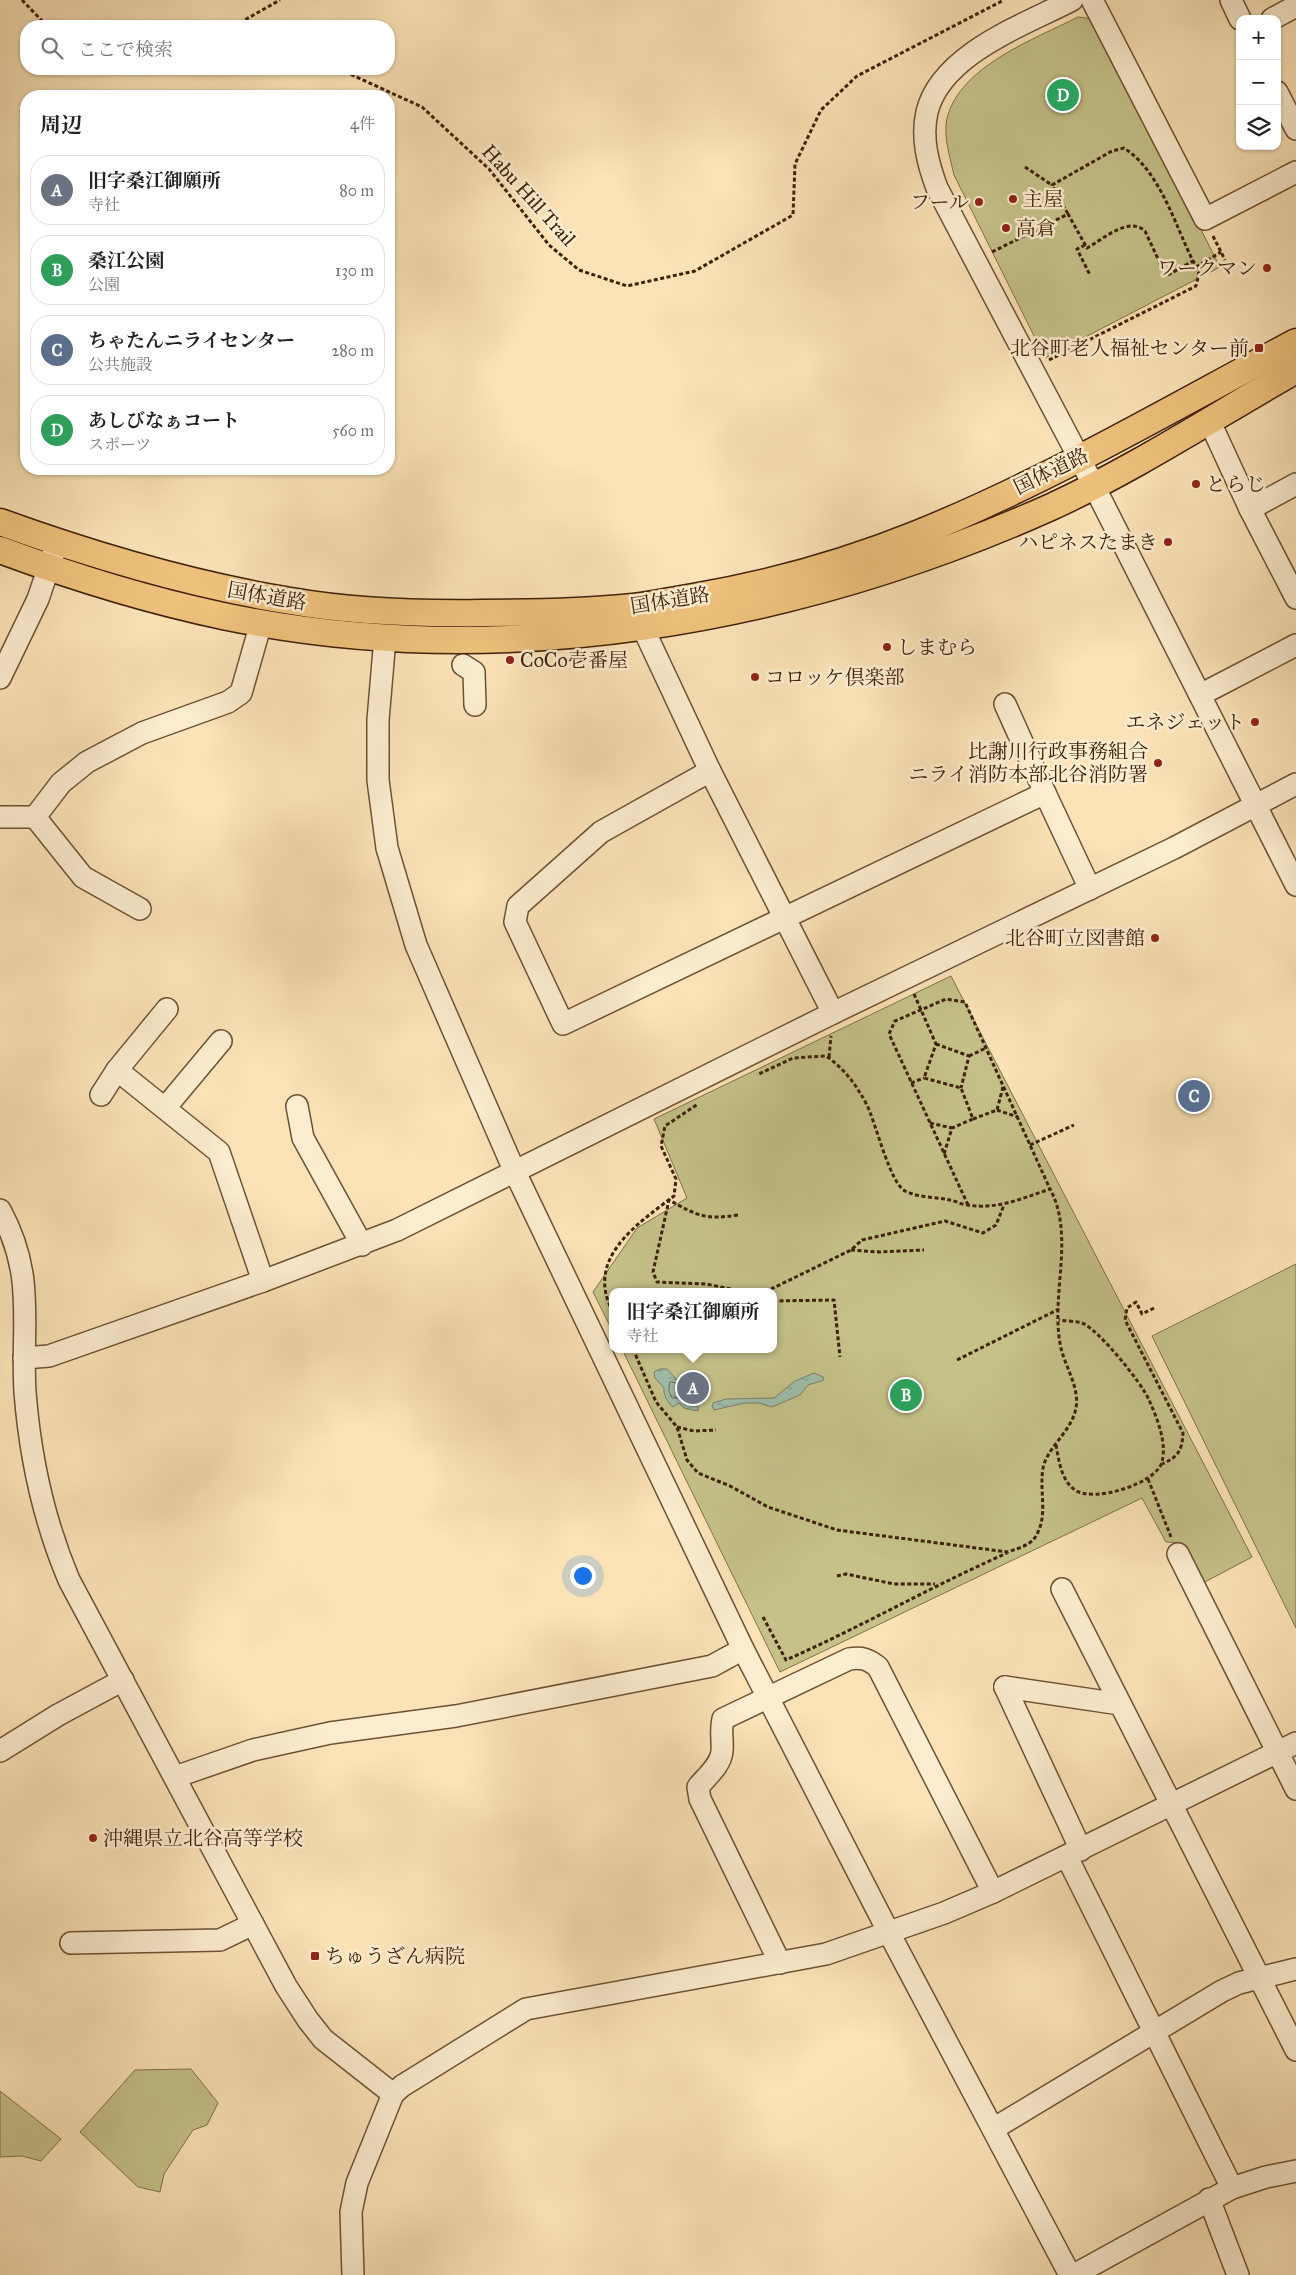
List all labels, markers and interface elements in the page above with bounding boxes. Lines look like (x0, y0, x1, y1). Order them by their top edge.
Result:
map controls (1236, 15, 1281, 150)
button: + (1236, 15, 1281, 60)
search box (20, 20, 395, 75)
icon: search (38, 34, 66, 62)
text: ここで検索 (78, 38, 173, 61)
button: − (1236, 60, 1281, 105)
pin: D (1047, 76, 1079, 114)
button: layers (1236, 105, 1281, 150)
text: 周辺 (40, 112, 82, 138)
text: 4件 (350, 114, 375, 133)
street label: Habu Hill Trail (477, 139, 581, 251)
text: 旧字桑江御願所 (88, 169, 221, 192)
text: A (52, 181, 62, 200)
text: 80 m (339, 181, 374, 200)
place label: 主屋 (1023, 187, 1063, 211)
place label: フール (910, 190, 969, 214)
marker: 主屋 (1007, 193, 1019, 205)
text: 寺社 (88, 195, 120, 214)
marker: フール (973, 196, 985, 208)
place label: 高倉 (1016, 216, 1056, 240)
marker: 高倉 (1000, 222, 1012, 234)
text: 桑江公園 (88, 249, 164, 272)
place label: ワークマン (1157, 256, 1257, 280)
text: B (52, 261, 62, 280)
text: 130 m (335, 261, 374, 280)
marker: ワークマン (1261, 262, 1273, 274)
text: 公園 (88, 275, 120, 294)
text: ちゃたんニライセンター (88, 329, 295, 352)
place label: 北谷町老人福祉センター前 (1010, 336, 1249, 360)
text: C (52, 341, 62, 360)
text: 280 m (331, 341, 374, 360)
marker: 北谷町老人福祉センター前 (1253, 342, 1265, 354)
text: 公共施設 (88, 355, 152, 374)
text: あしびなぁコート (88, 409, 240, 432)
text: D (51, 421, 63, 440)
text: 560 m (332, 421, 374, 440)
text: スポーツ (88, 435, 151, 454)
street label: 国体道路 (1010, 443, 1092, 499)
place label: とらじ (1206, 472, 1266, 496)
marker: とらじ (1190, 478, 1202, 490)
place label: ハピネスたまき (1018, 530, 1158, 554)
marker: ハピネスたまき (1162, 536, 1174, 548)
street label: 国体道路 (226, 577, 308, 615)
street label: 国体道路 (629, 582, 711, 618)
place label: しまむら (897, 635, 977, 659)
marker: しまむら (881, 641, 893, 653)
place label: CoCo壱番屋 (520, 648, 628, 672)
marker: CoCo壱番屋 (504, 654, 516, 666)
place label: コロッケ倶楽部 (765, 665, 905, 689)
marker: コロッケ倶楽部 (749, 671, 761, 683)
place label: エネジェット (1125, 710, 1245, 734)
marker: エネジェット (1249, 716, 1261, 728)
place label: 比謝川行政事務組合 ニライ消防本部北谷消防署 (909, 739, 1148, 786)
marker: 比謝川行政事務組合 ニライ消防本部北谷消防署 (1152, 757, 1164, 769)
place label: 北谷町立図書館 (1005, 926, 1145, 950)
marker: 北谷町立図書館 (1149, 932, 1161, 944)
pin: C (1178, 1077, 1210, 1115)
popup (609, 1288, 777, 1353)
text: 旧字桑江御願所 (626, 1300, 760, 1323)
text: 寺社 (626, 1326, 659, 1345)
pin: A (677, 1369, 709, 1407)
pin: B (890, 1376, 922, 1414)
your location (570, 1563, 596, 1589)
place label: 沖縄県立北谷高等学校 (103, 1826, 303, 1850)
marker: 沖縄県立北谷高等学校 (87, 1832, 99, 1844)
place label: ちゅうざん病院 (325, 1944, 465, 1968)
marker: ちゅうざん病院 (309, 1950, 321, 1962)

